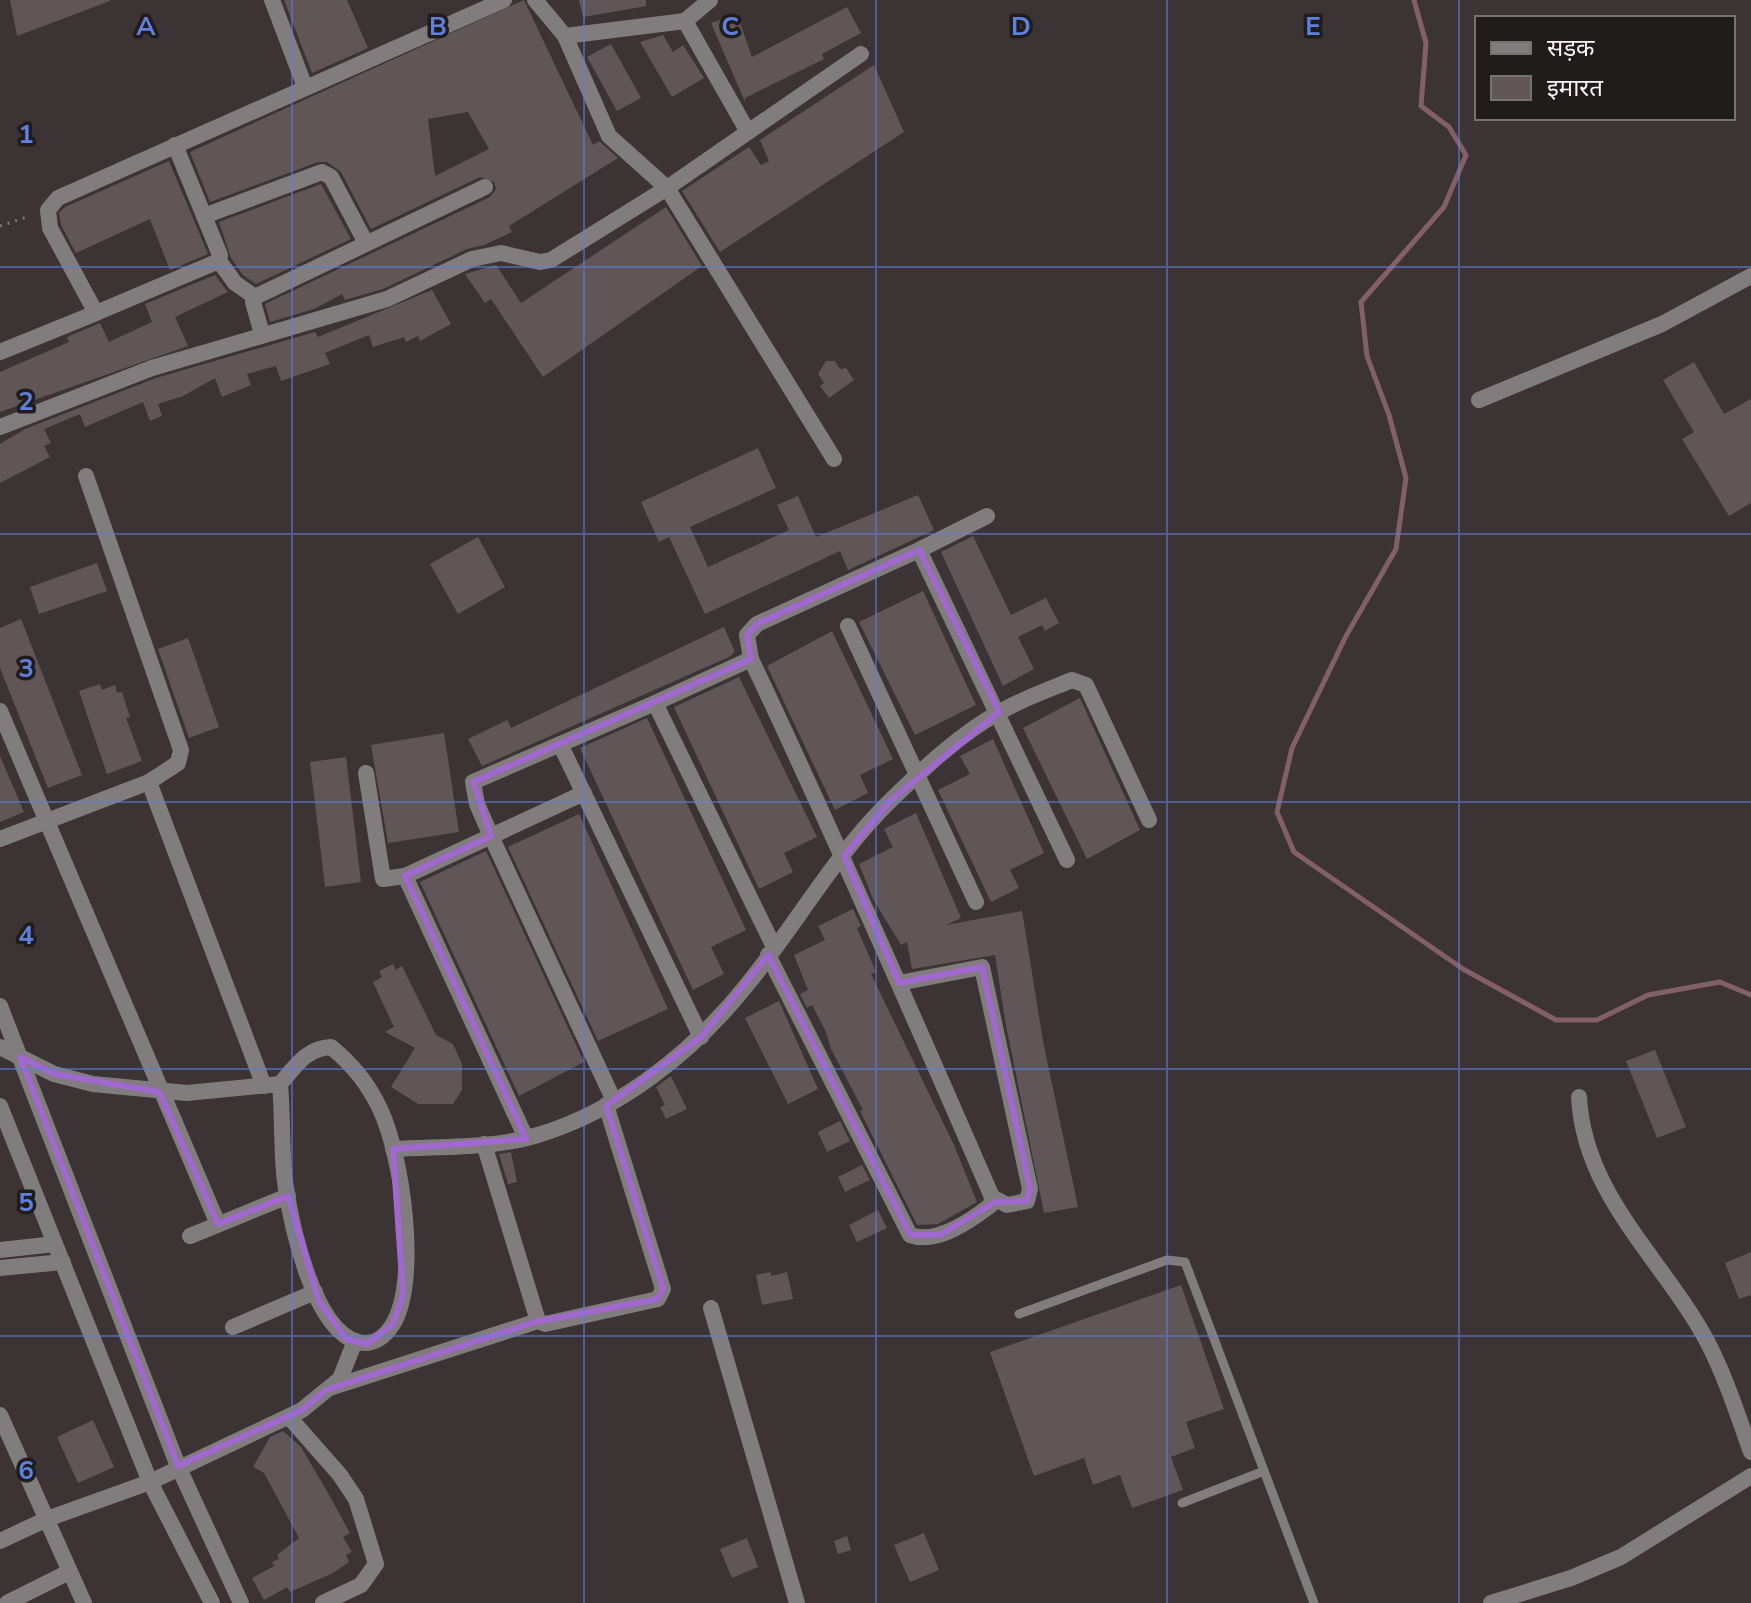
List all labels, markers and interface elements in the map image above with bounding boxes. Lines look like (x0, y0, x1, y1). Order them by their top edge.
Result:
text: A (136, 9, 156, 44)
text: B (429, 9, 447, 44)
text: C (721, 9, 739, 44)
text: D (1011, 9, 1031, 44)
text: E (1305, 9, 1321, 44)
legend (1475, 16, 1735, 120)
text: सड़क (1547, 32, 1595, 64)
text: इमारत (1547, 72, 1604, 104)
text: 1 (18, 117, 34, 152)
text: 2 (18, 384, 34, 419)
text: 3 (18, 651, 34, 686)
text: 4 (18, 918, 34, 953)
text: 5 (18, 1185, 34, 1220)
text: 6 (18, 1453, 34, 1488)

